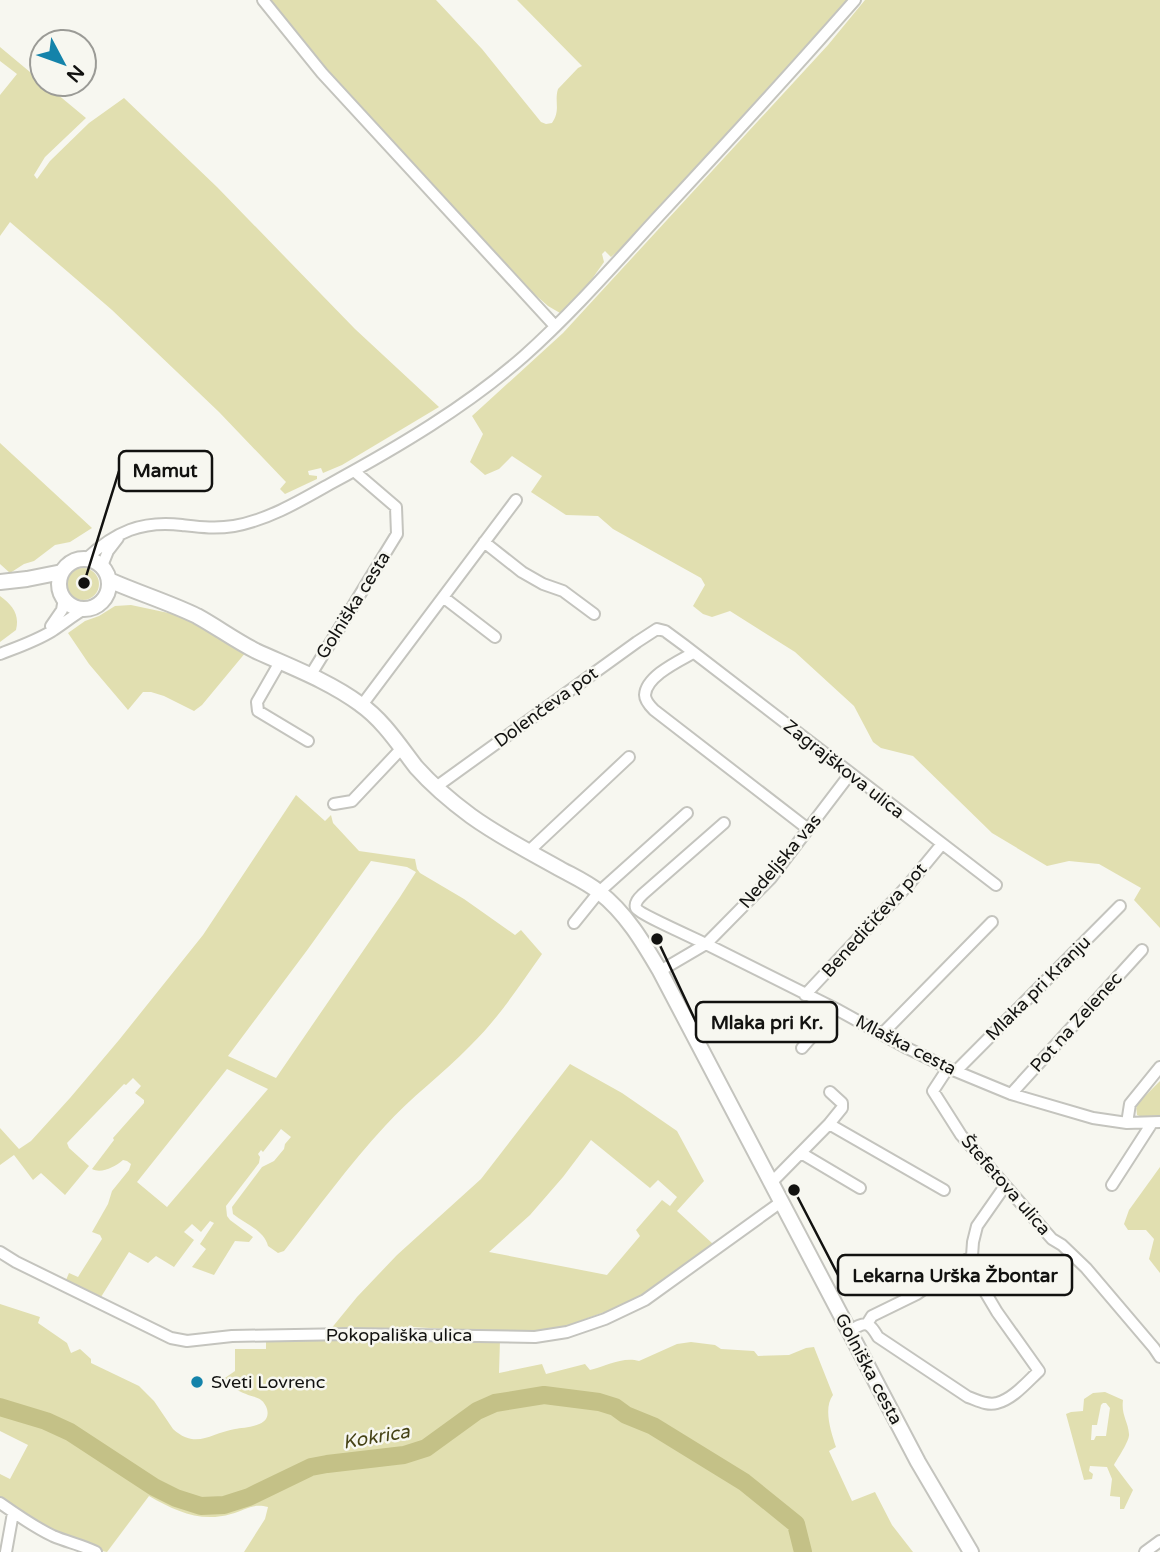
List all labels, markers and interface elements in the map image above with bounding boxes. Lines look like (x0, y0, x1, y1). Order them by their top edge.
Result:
north arrow (28, 28, 98, 98)
text: N (62, 61, 88, 86)
callout: Mamut (119, 451, 212, 491)
text: Mamut (132, 460, 198, 482)
street label: Golniška cesta (311, 547, 395, 663)
street label: Dolenčeva pot (490, 662, 602, 752)
street label: Zagrajškova ulica (779, 715, 909, 823)
street label: Nedeljska vas (734, 809, 826, 913)
street label: Benedičičeva pot (817, 858, 931, 982)
street label: Mlaka pri Kranju (981, 931, 1095, 1045)
street label: Pot na Zelenec (1025, 967, 1127, 1077)
callout: Mlaka pri Kr. (696, 1002, 837, 1042)
street label: Mlaška cesta (852, 1010, 960, 1080)
text: Mlaka pri Kr. (711, 1012, 823, 1035)
street label: Štefetova ulica (956, 1130, 1056, 1240)
callout: Lekarna Urška Žbontar (838, 1255, 1072, 1295)
text: Lekarna Urška Žbontar (852, 1264, 1058, 1287)
street label: Golniška cesta (830, 1310, 908, 1428)
street label: Pokopališka ulica (326, 1324, 472, 1346)
place label: Sveti Lovrenc (211, 1371, 325, 1393)
marker: Sveti Lovrenc (189, 1374, 205, 1390)
water label: Kokrica (341, 1420, 413, 1454)

